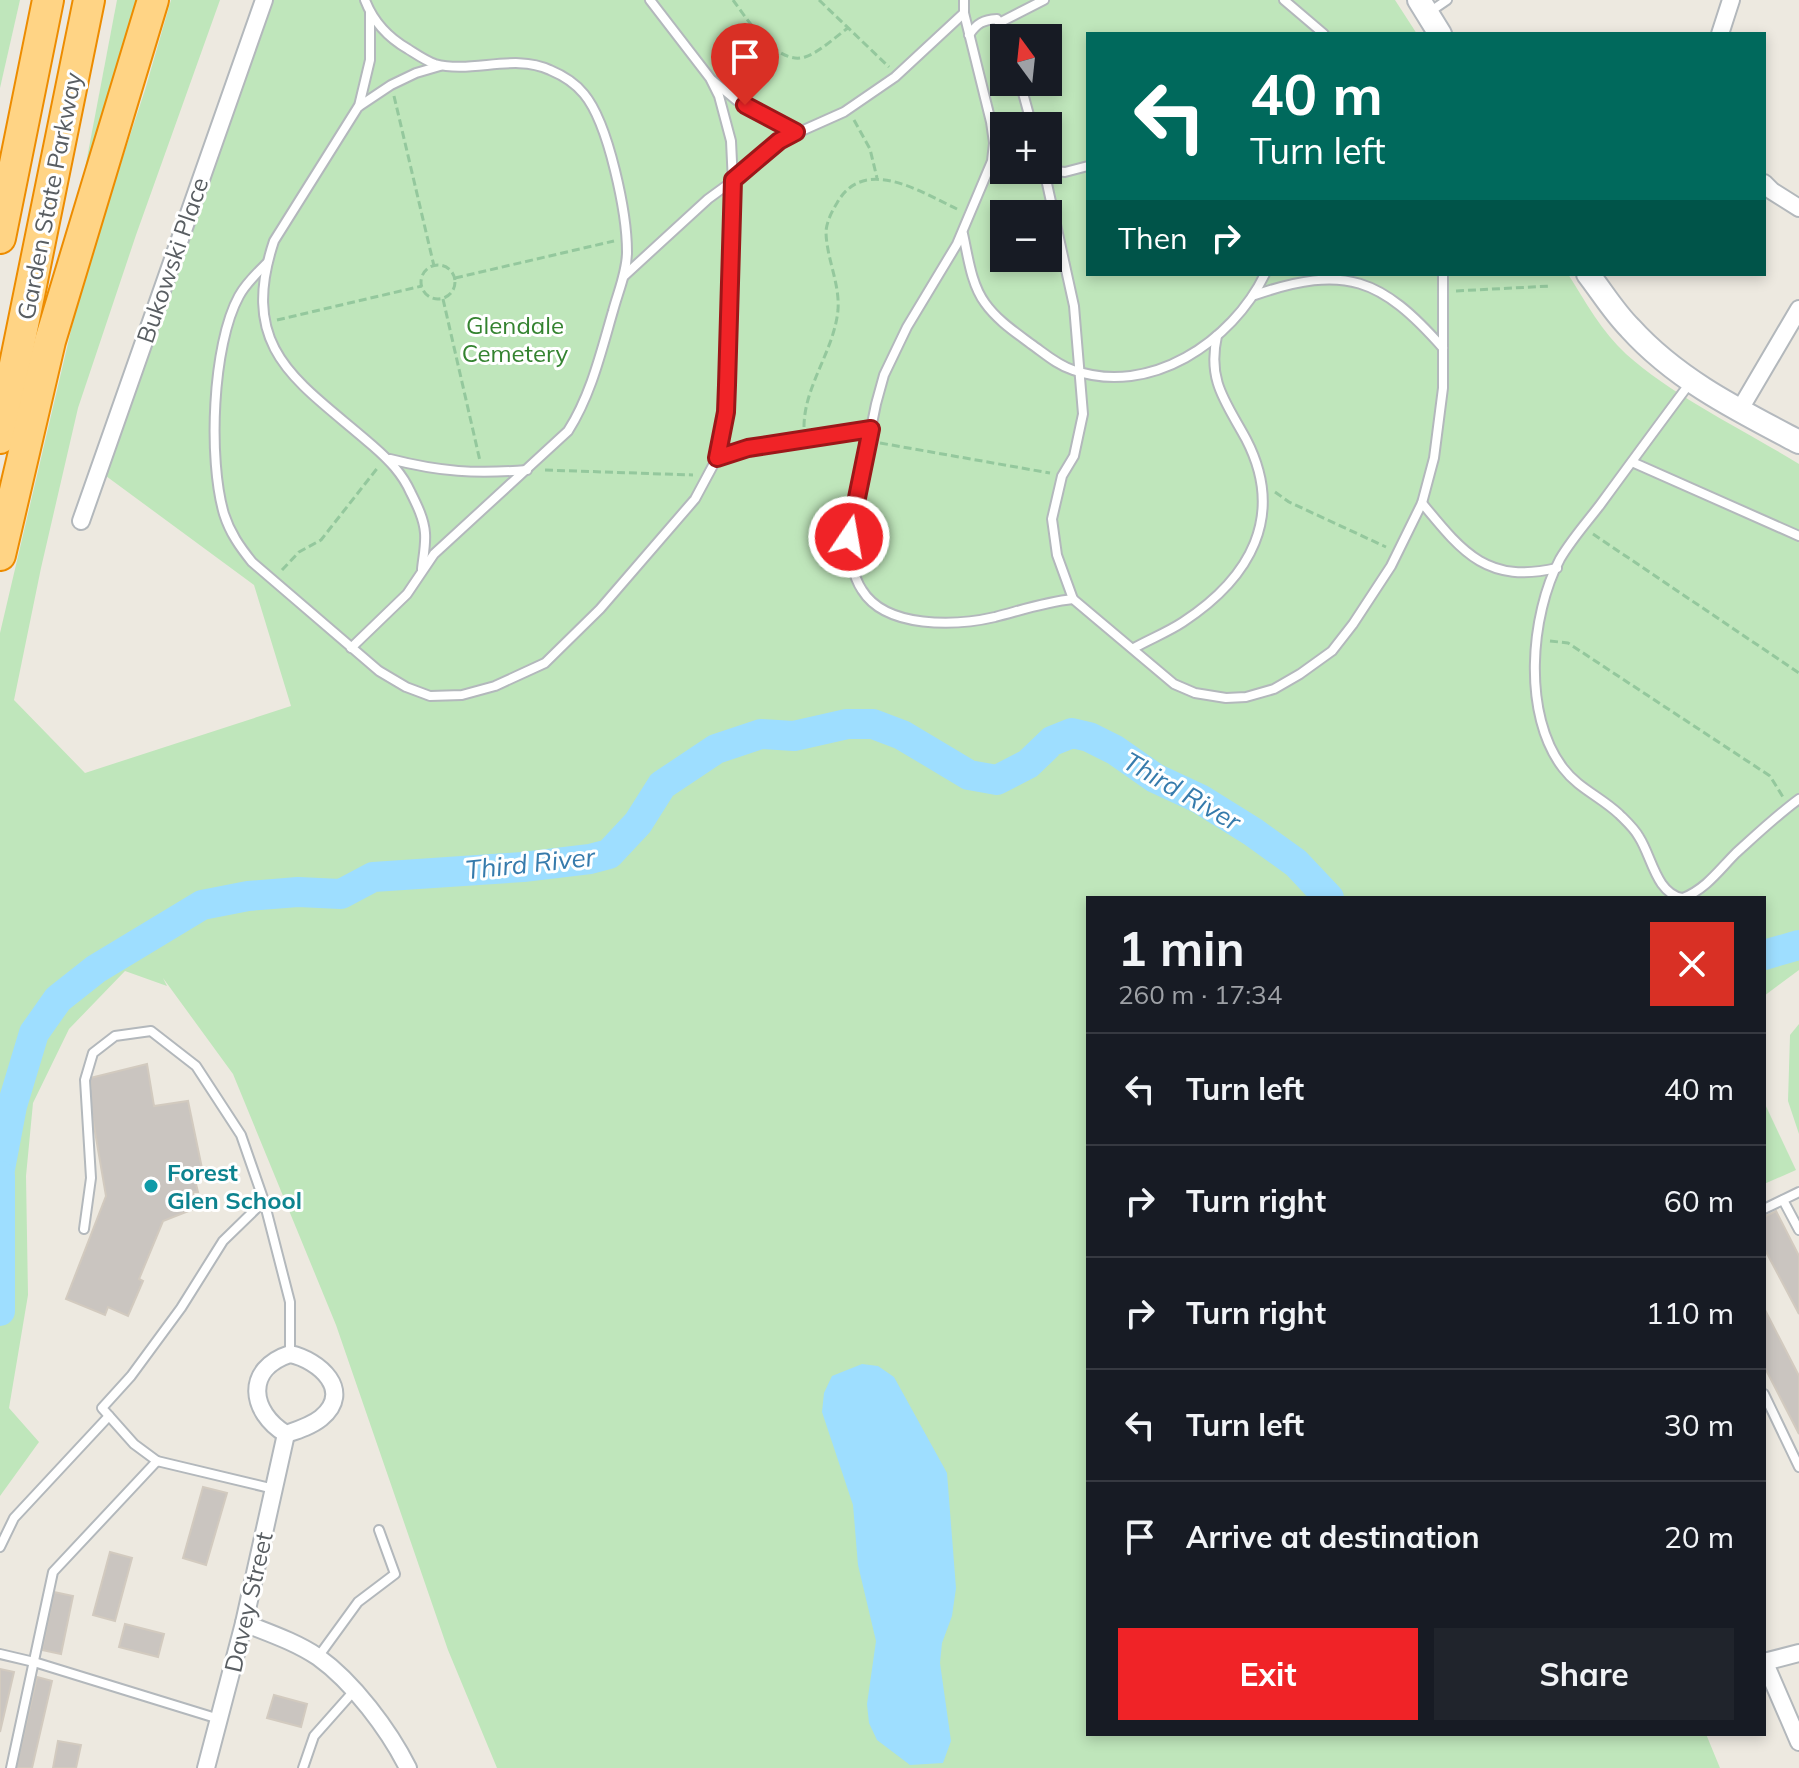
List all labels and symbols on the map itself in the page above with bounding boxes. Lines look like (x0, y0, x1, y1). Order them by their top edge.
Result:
pin (711, 23, 779, 105)
north arrow (990, 24, 1062, 96)
street label: Garden State Parkway (10, 70, 88, 322)
street label: Bukowski Place (130, 173, 214, 347)
park label: Glendale Cemetery (462, 310, 568, 368)
position arrow (807, 495, 891, 579)
water label: Third River (1117, 744, 1248, 839)
water label: Third River (464, 840, 598, 886)
place label: Forest Glen School (167, 1157, 302, 1215)
marker: Forest Glen School (142, 1177, 160, 1195)
street label: Davey Street (217, 1529, 279, 1675)

